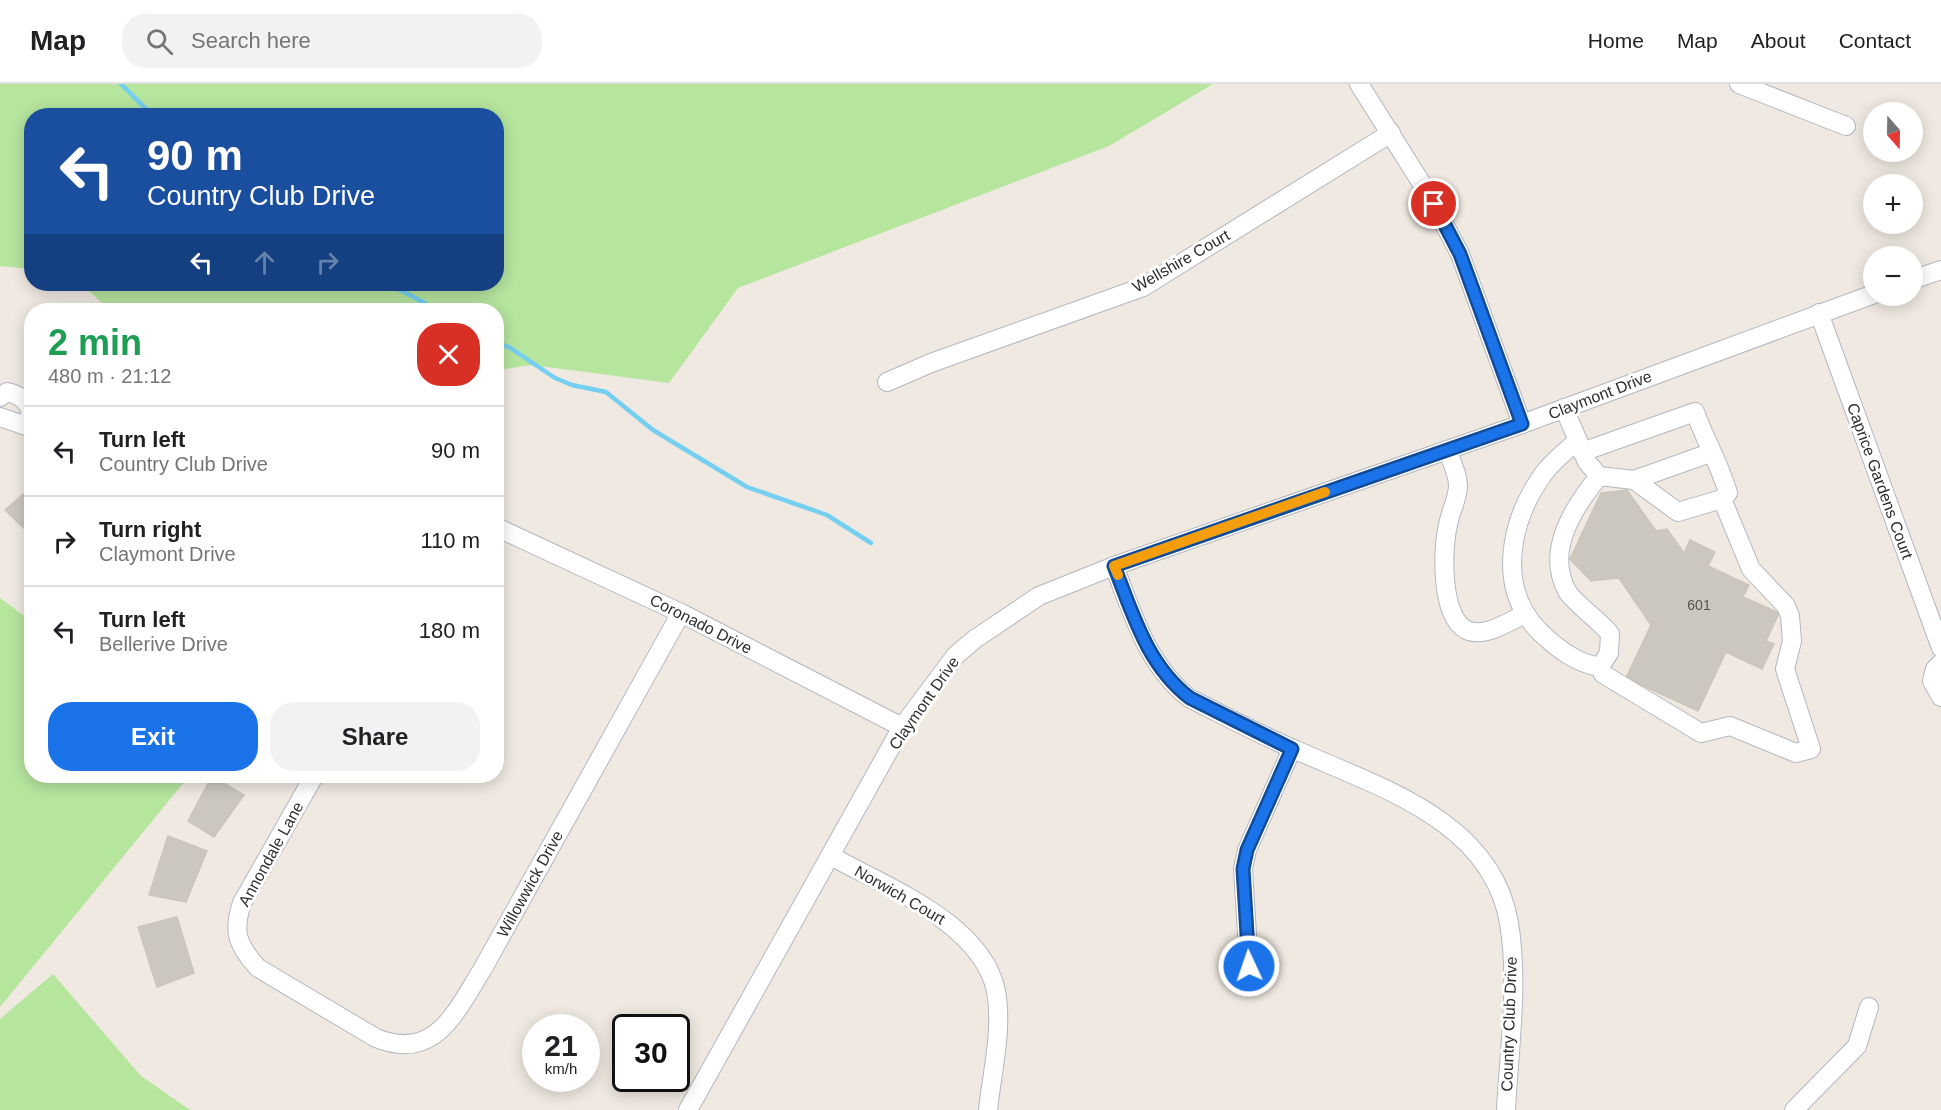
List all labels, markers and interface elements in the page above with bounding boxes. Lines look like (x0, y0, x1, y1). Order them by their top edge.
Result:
search box (122, 14, 542, 68)
text: Map (30, 25, 86, 56)
icon: search (143, 25, 176, 58)
text: Search here (191, 28, 311, 53)
text: Home (1588, 29, 1644, 52)
text: Map (1677, 29, 1718, 52)
text: About (1751, 29, 1806, 52)
text: Contact (1839, 29, 1911, 52)
north arrow (1863, 102, 1923, 162)
map controls (1863, 102, 1923, 306)
icon: left (48, 132, 126, 210)
text: 90 m (147, 132, 243, 179)
button: + (1863, 174, 1923, 234)
pin (1408, 178, 1459, 229)
text: Country Club Drive (147, 181, 375, 211)
icon: arrive (1417, 187, 1450, 220)
street label: Wellshire Court (1130, 226, 1233, 296)
icon: left (185, 246, 218, 279)
icon: ahead (248, 246, 281, 279)
icon: right (311, 246, 344, 279)
button: − (1863, 246, 1923, 306)
text: 2 min (48, 322, 142, 363)
button: close (417, 323, 480, 386)
text: 480 m · 21:12 (48, 365, 171, 387)
street label: Claymont Drive (1546, 367, 1654, 423)
street label: Caprice Gardens Court (1844, 401, 1916, 562)
text: Turn left (99, 427, 185, 452)
icon: left (48, 435, 81, 468)
text: 90 m (431, 438, 480, 463)
text: Country Club Drive (99, 453, 268, 475)
text: Turn right (99, 517, 201, 542)
icon: right (48, 525, 81, 558)
text: 110 m (420, 528, 480, 553)
text: Claymont Drive (99, 543, 236, 565)
street label: Coronado Drive (647, 591, 755, 657)
house number: 601 (1687, 597, 1711, 613)
text: Turn left (99, 607, 185, 632)
icon: left (48, 615, 81, 648)
text: 180 m (419, 618, 480, 643)
text: Bellerive Drive (99, 633, 228, 655)
street label: Claymont Drive (886, 653, 962, 753)
button: Exit (48, 702, 258, 771)
button: Share (270, 702, 480, 771)
street label: Annondale Lane (235, 799, 307, 909)
street label: Willowwick Drive (494, 828, 566, 940)
street label: Norwich Court (852, 862, 949, 928)
position arrow (1217, 934, 1281, 998)
street label: Country Club Drive (1498, 956, 1520, 1092)
speed limit sign: 30 (612, 1014, 690, 1092)
text: 21 (544, 1029, 578, 1062)
text: km/h (545, 1060, 577, 1077)

